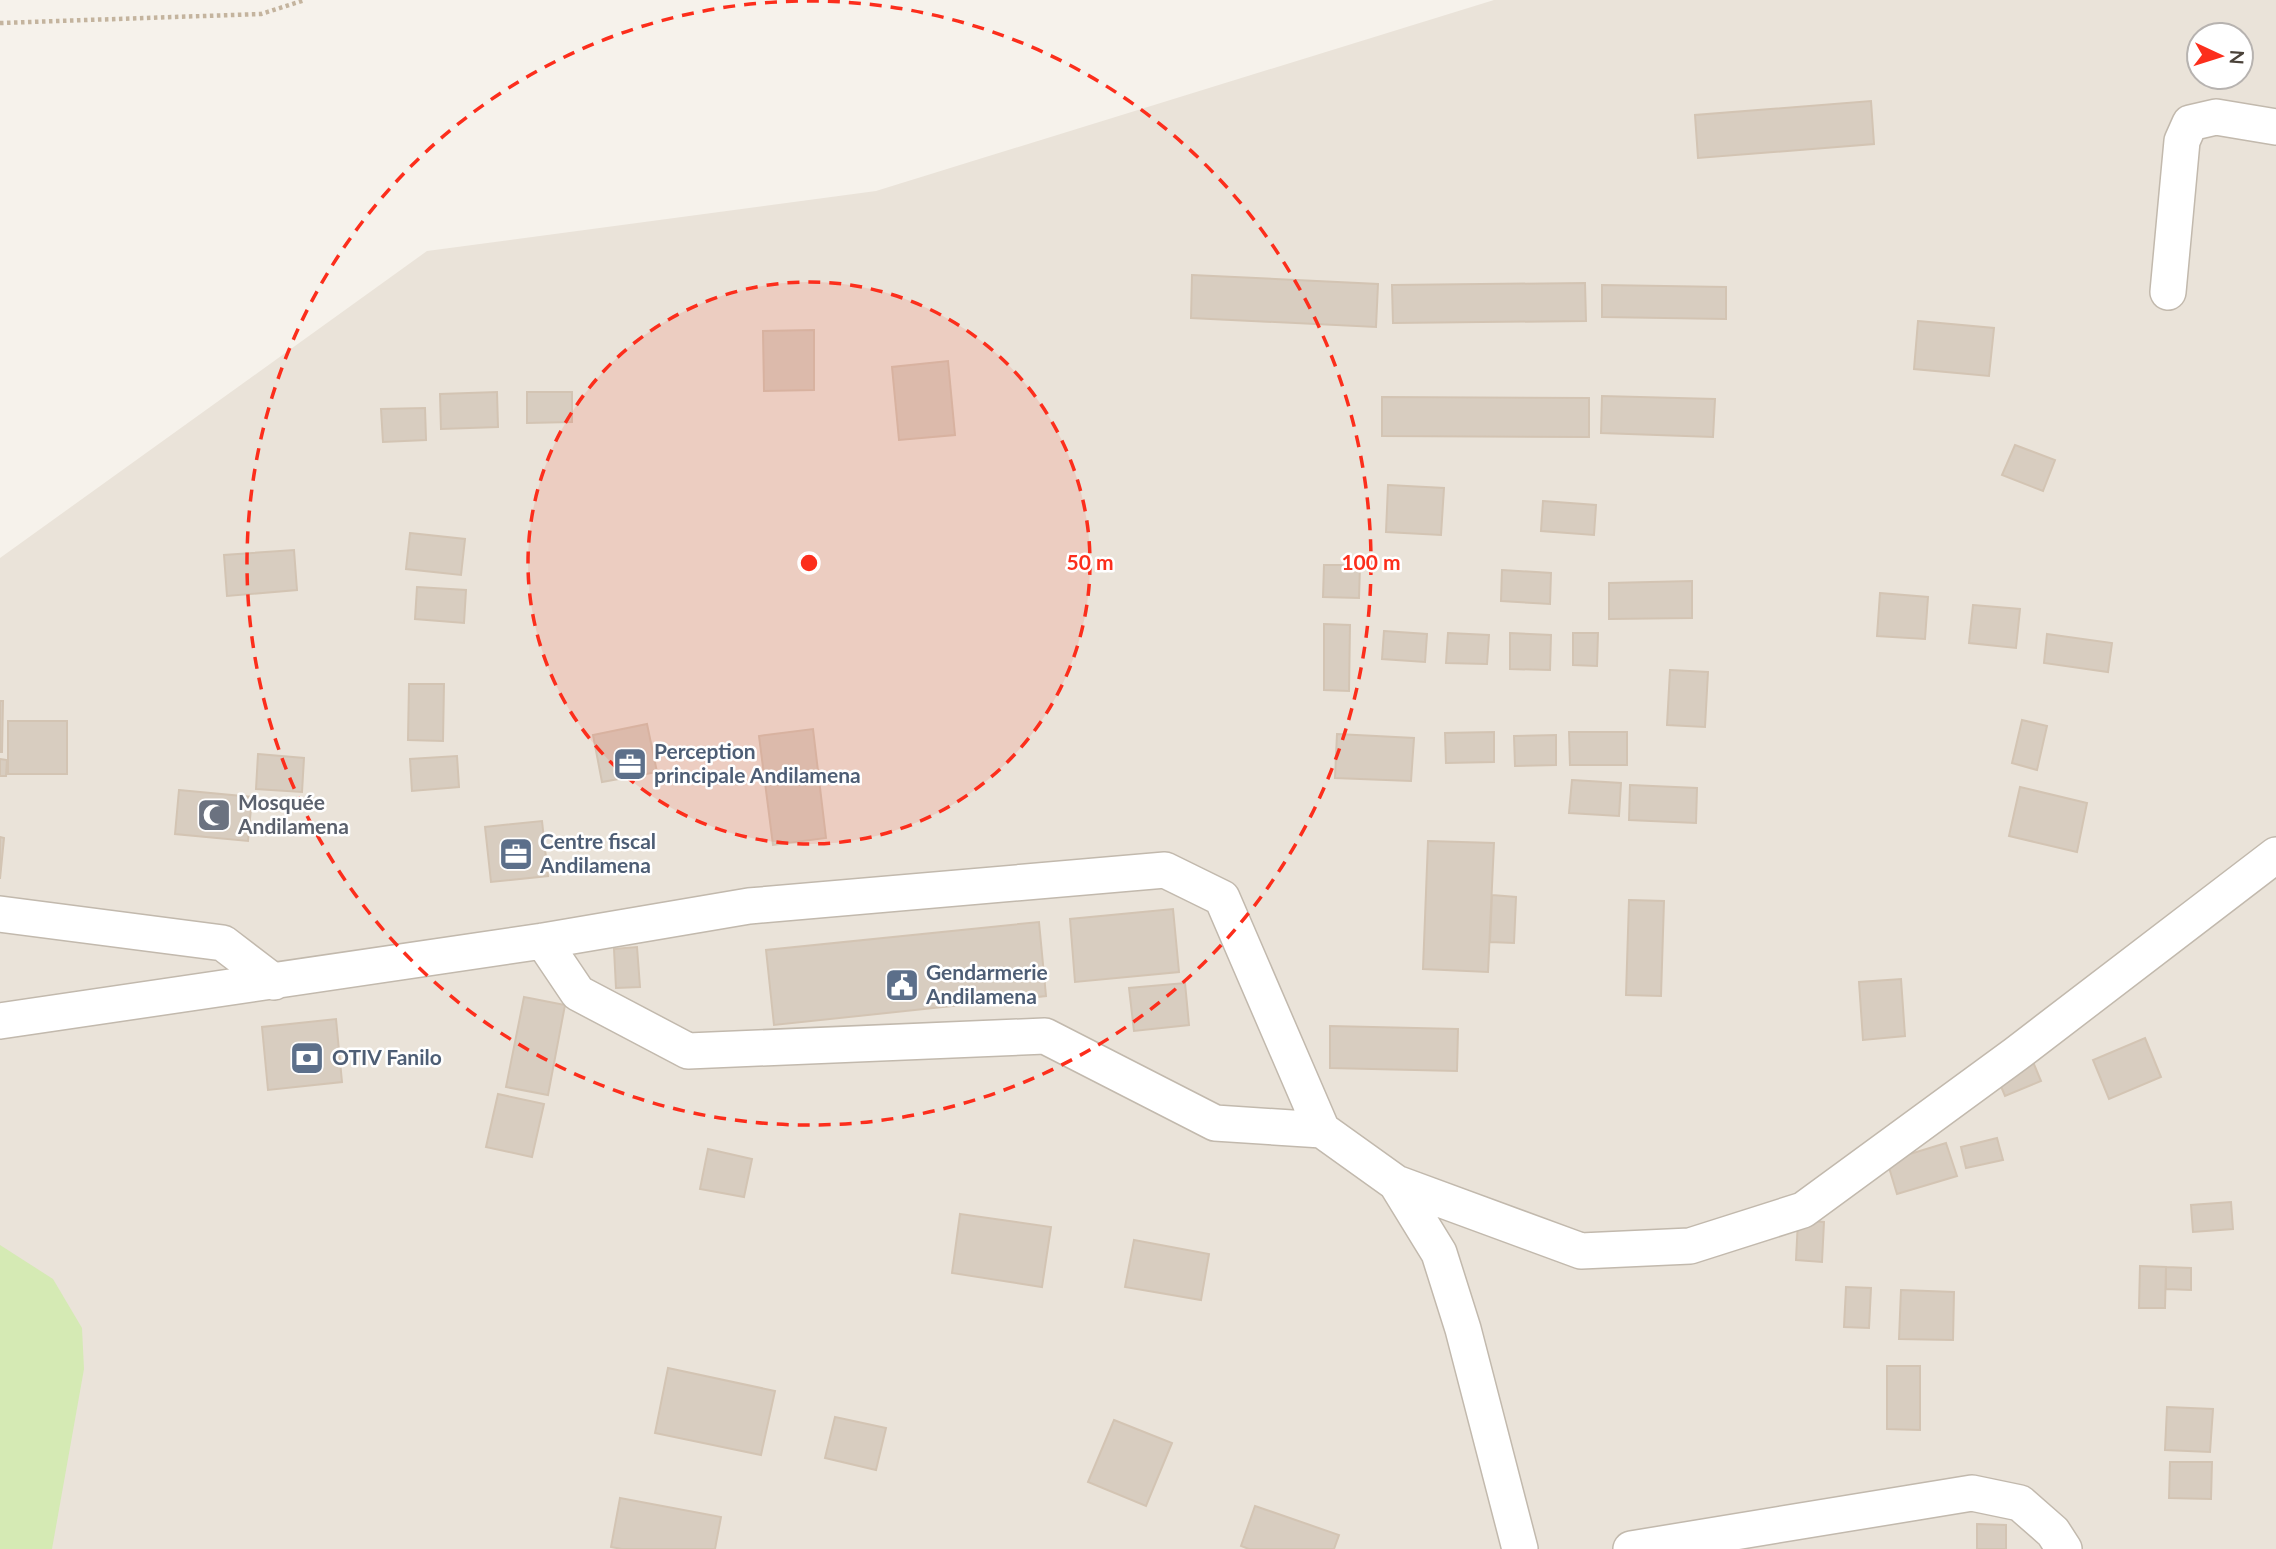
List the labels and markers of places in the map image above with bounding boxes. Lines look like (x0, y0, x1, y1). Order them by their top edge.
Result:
centre of rings (797, 551, 821, 575)
place label: Perception principale Andilamena (654, 738, 861, 787)
office icon: Perception principale Andilamena (611, 745, 649, 783)
place label: Mosquée Andilamena (237, 789, 349, 838)
mosque icon: Mosquée Andilamena (195, 796, 233, 834)
place label: Centre fiscal Andilamena (539, 828, 656, 877)
office icon: Centre fiscal Andilamena (497, 835, 535, 873)
place label: Gendarmerie Andilamena (925, 959, 1048, 1008)
public building icon: Gendarmerie Andilamena (883, 966, 921, 1004)
bank icon: OTIV Fanilo (288, 1039, 326, 1077)
place label: OTIV Fanilo (332, 1044, 442, 1069)

